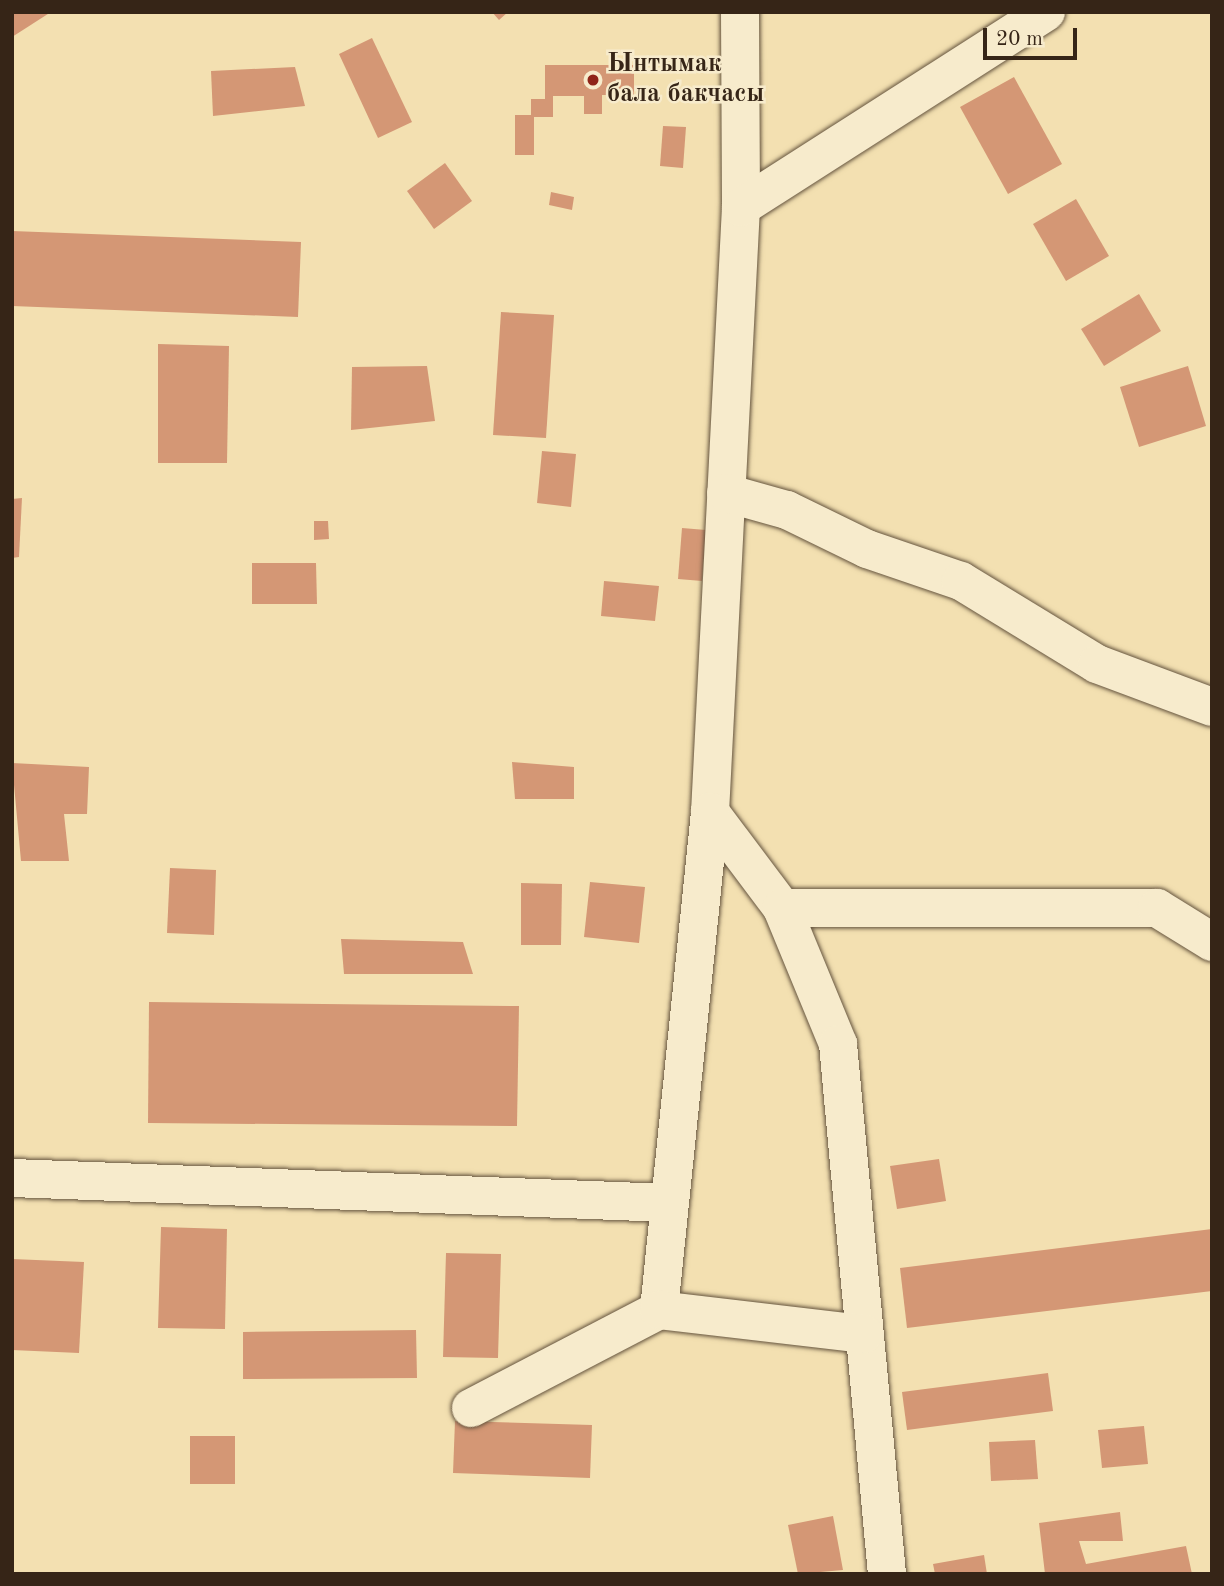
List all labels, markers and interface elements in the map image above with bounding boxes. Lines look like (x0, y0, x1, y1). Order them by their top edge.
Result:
scale bar (986, 14, 1080, 58)
text: 20 m (996, 29, 1043, 50)
place label: Ынтымак бала бакчасы (607, 49, 764, 110)
marker: Ынтымак бала бакчасы (585, 72, 601, 88)

